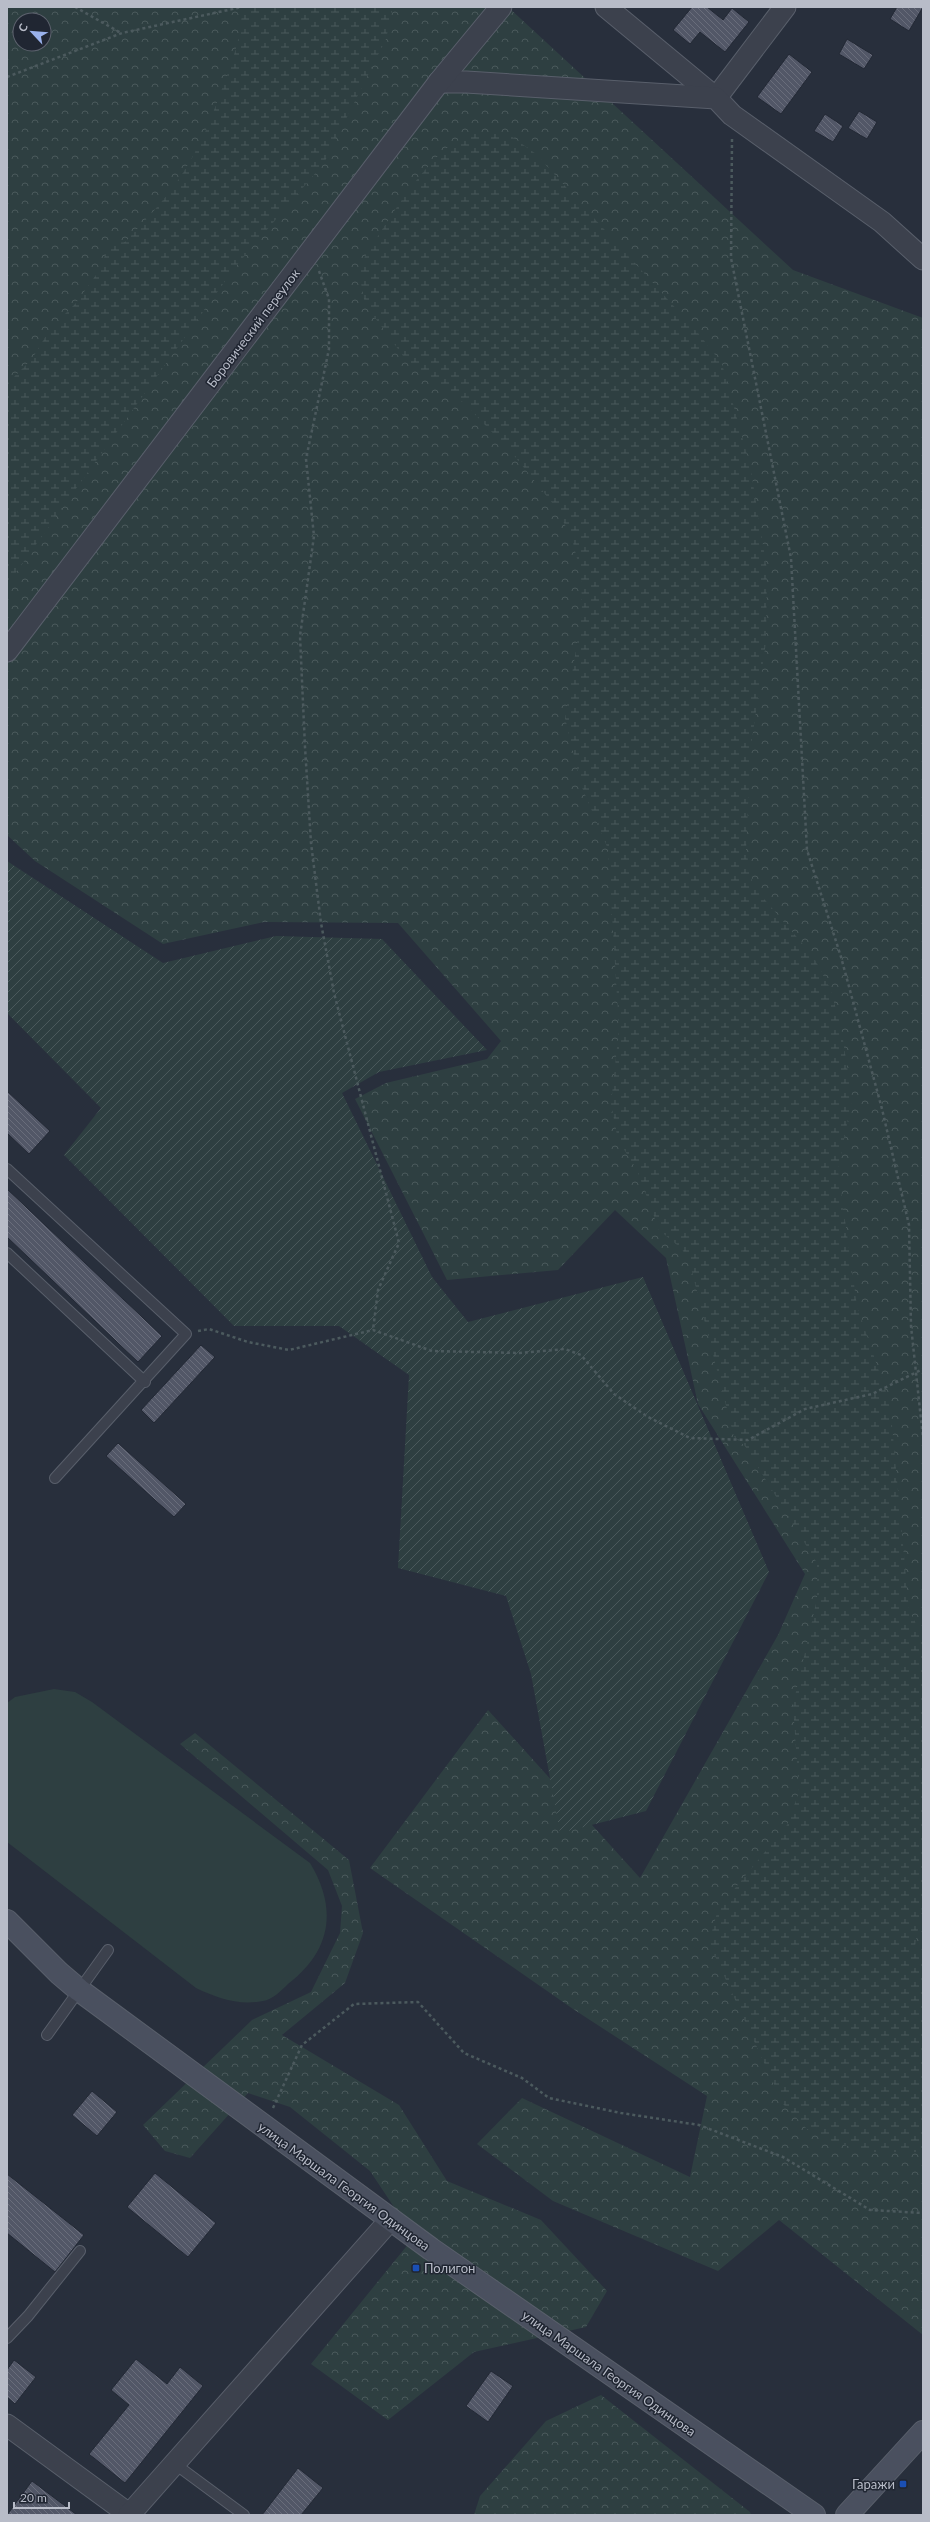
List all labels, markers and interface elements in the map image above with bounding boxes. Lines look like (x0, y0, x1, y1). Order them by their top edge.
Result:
north arrow (12, 12, 52, 52)
text: С (15, 21, 30, 34)
street label: Боровический переулок (203, 265, 303, 391)
street label: улица Маршала Георгия Одинцова (255, 2118, 433, 2254)
place label: Полигон (424, 2260, 475, 2276)
marker: Полигон (411, 2263, 421, 2273)
street label: улица Маршала Георгия Одинцова (519, 2307, 699, 2439)
place label: Гаражи (852, 2476, 895, 2492)
marker: Гаражи (898, 2479, 908, 2489)
scale bar (14, 2484, 69, 2510)
text: 20 m (20, 2490, 47, 2505)

